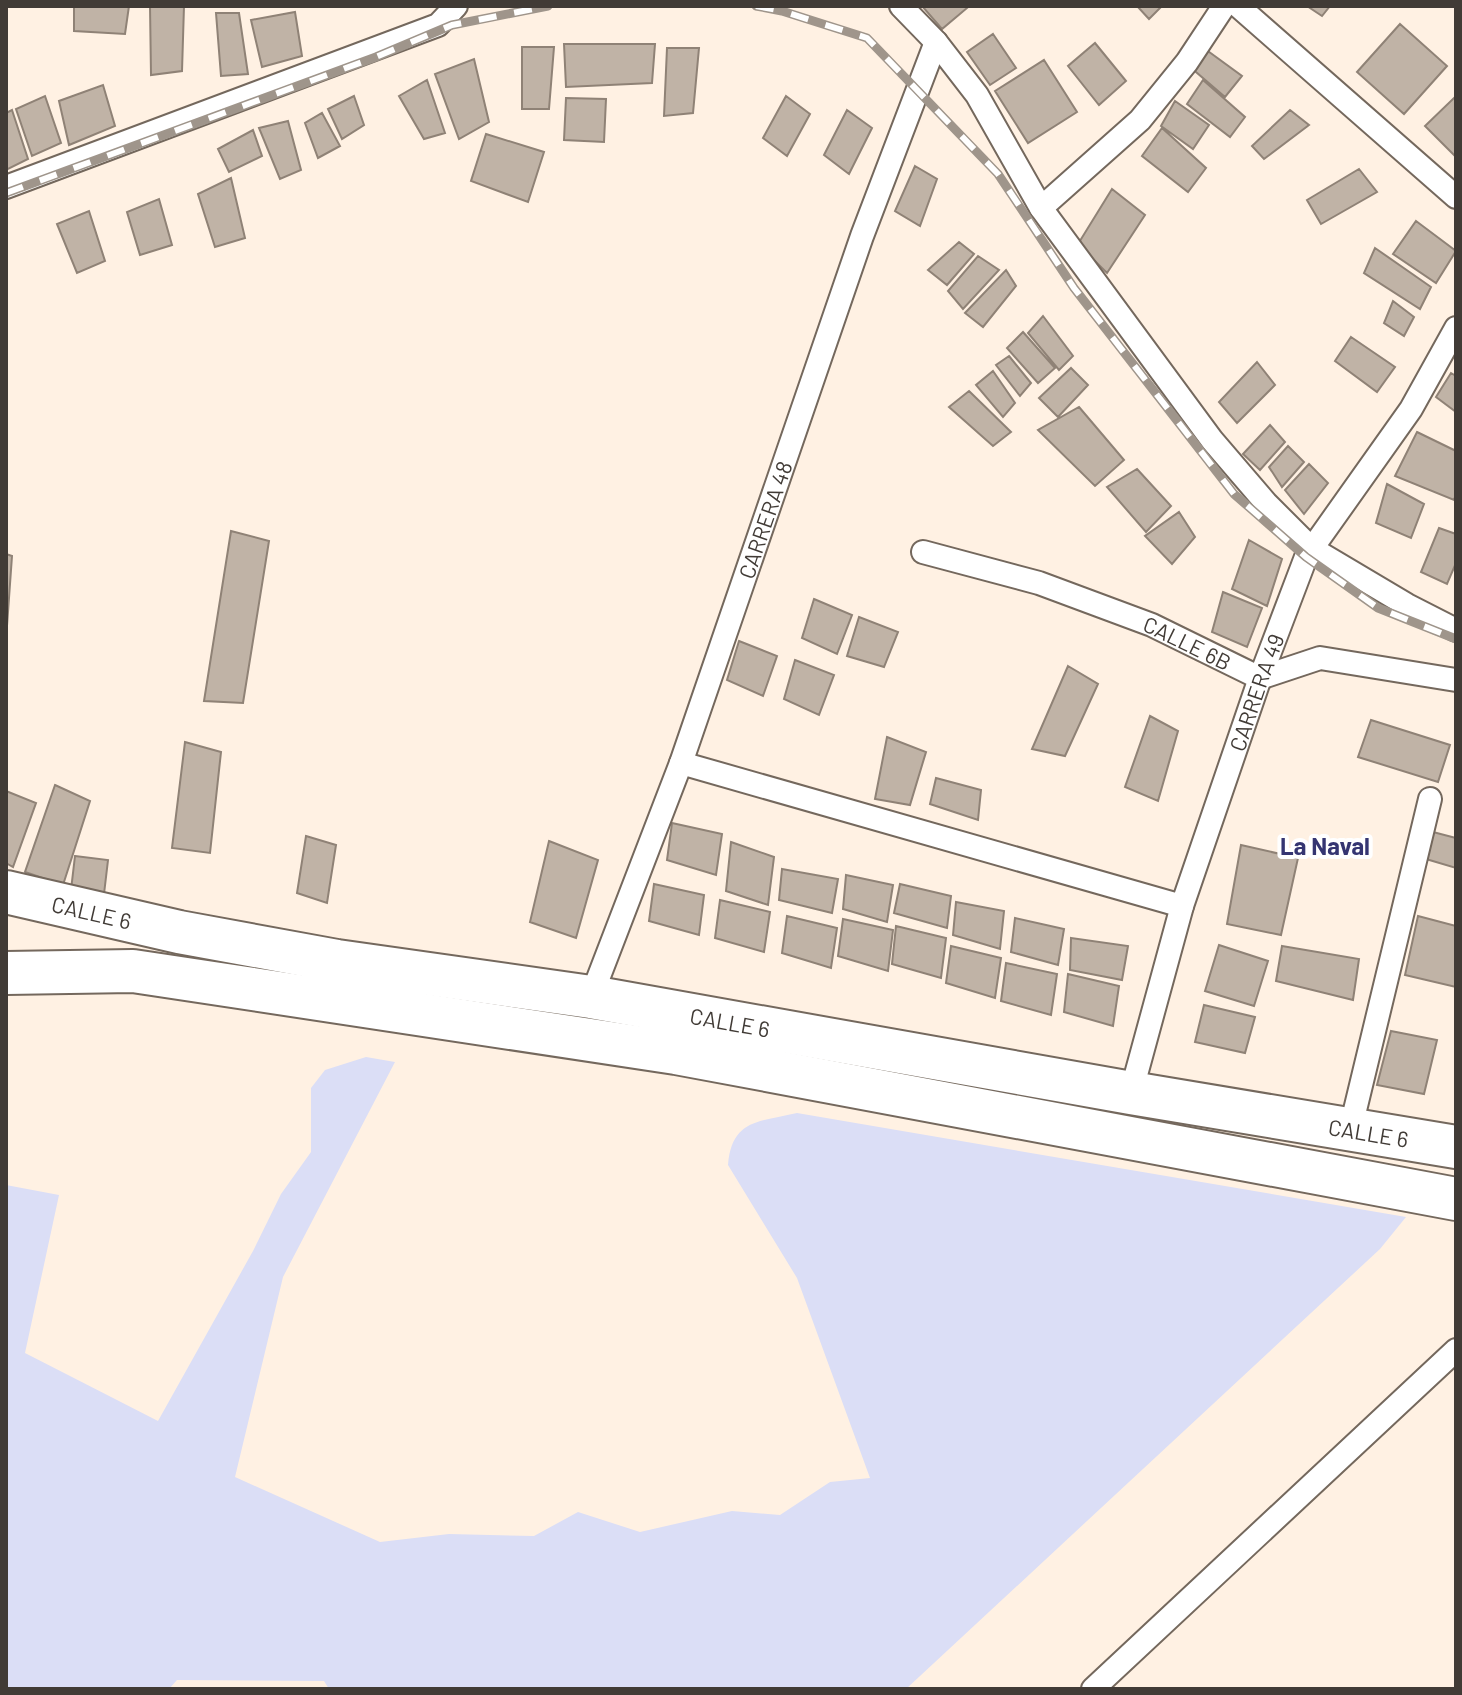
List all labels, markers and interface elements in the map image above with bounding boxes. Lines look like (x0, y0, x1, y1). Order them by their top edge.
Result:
street label: CARRERA 48 (732, 457, 797, 582)
street label: CALLE 6B (1140, 610, 1236, 675)
street label: CARRERA 49 (1223, 630, 1289, 754)
district label: La Naval (1280, 831, 1370, 860)
street label: CALLE 6 (49, 890, 134, 934)
street label: CALLE 6 (688, 1002, 772, 1042)
street label: CALLE 6 (1327, 1113, 1411, 1152)

